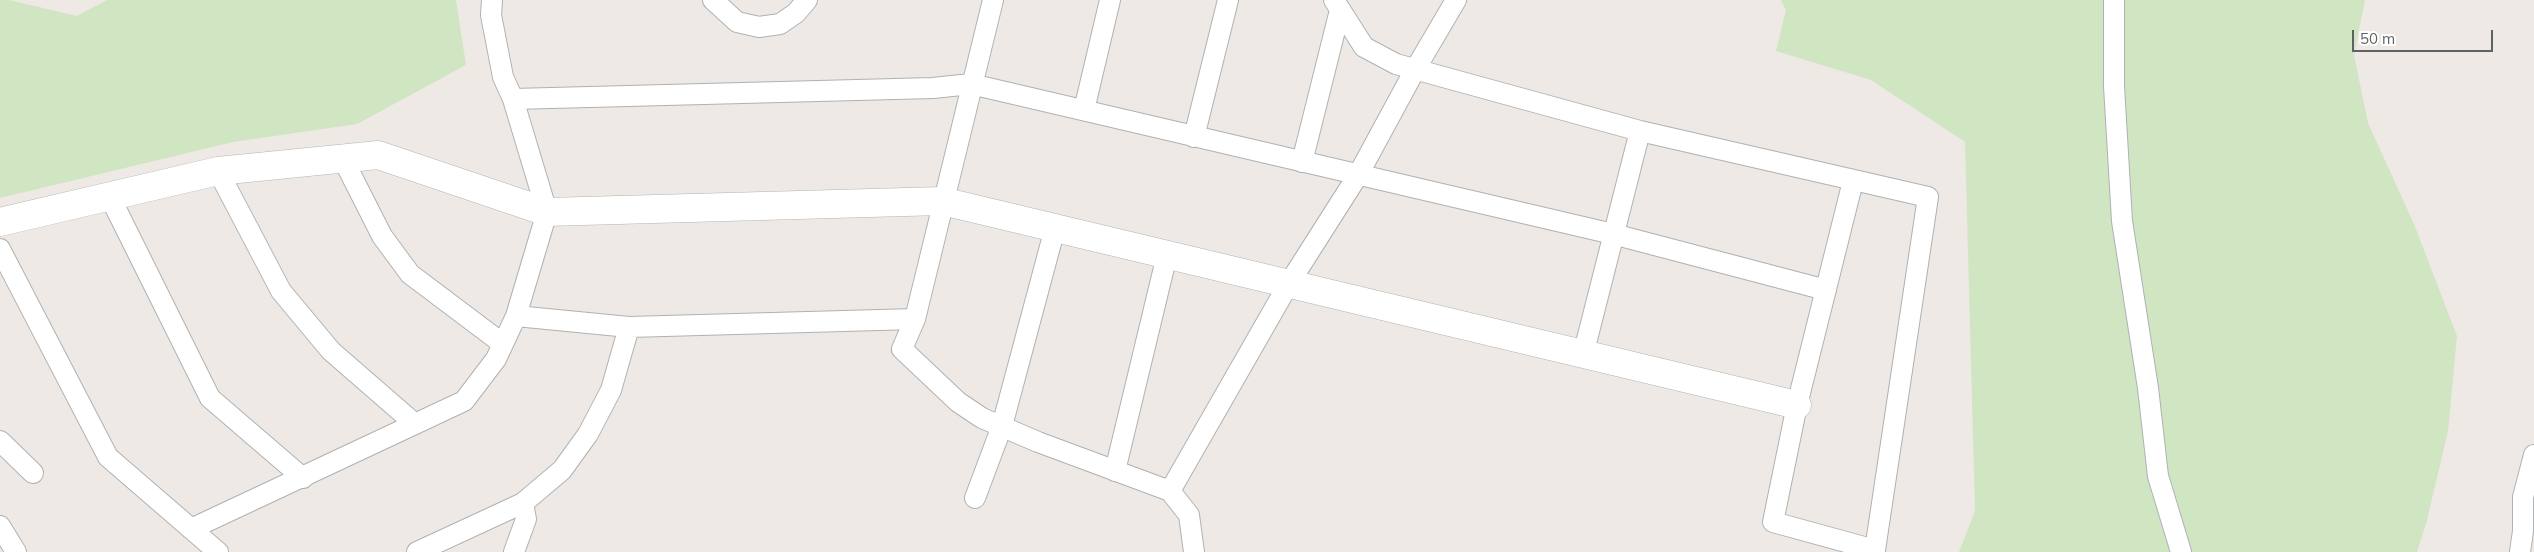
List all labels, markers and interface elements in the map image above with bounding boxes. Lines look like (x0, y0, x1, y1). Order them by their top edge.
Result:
scale bar (2354, 20, 2495, 52)
text: 50 m (2360, 29, 2395, 48)

